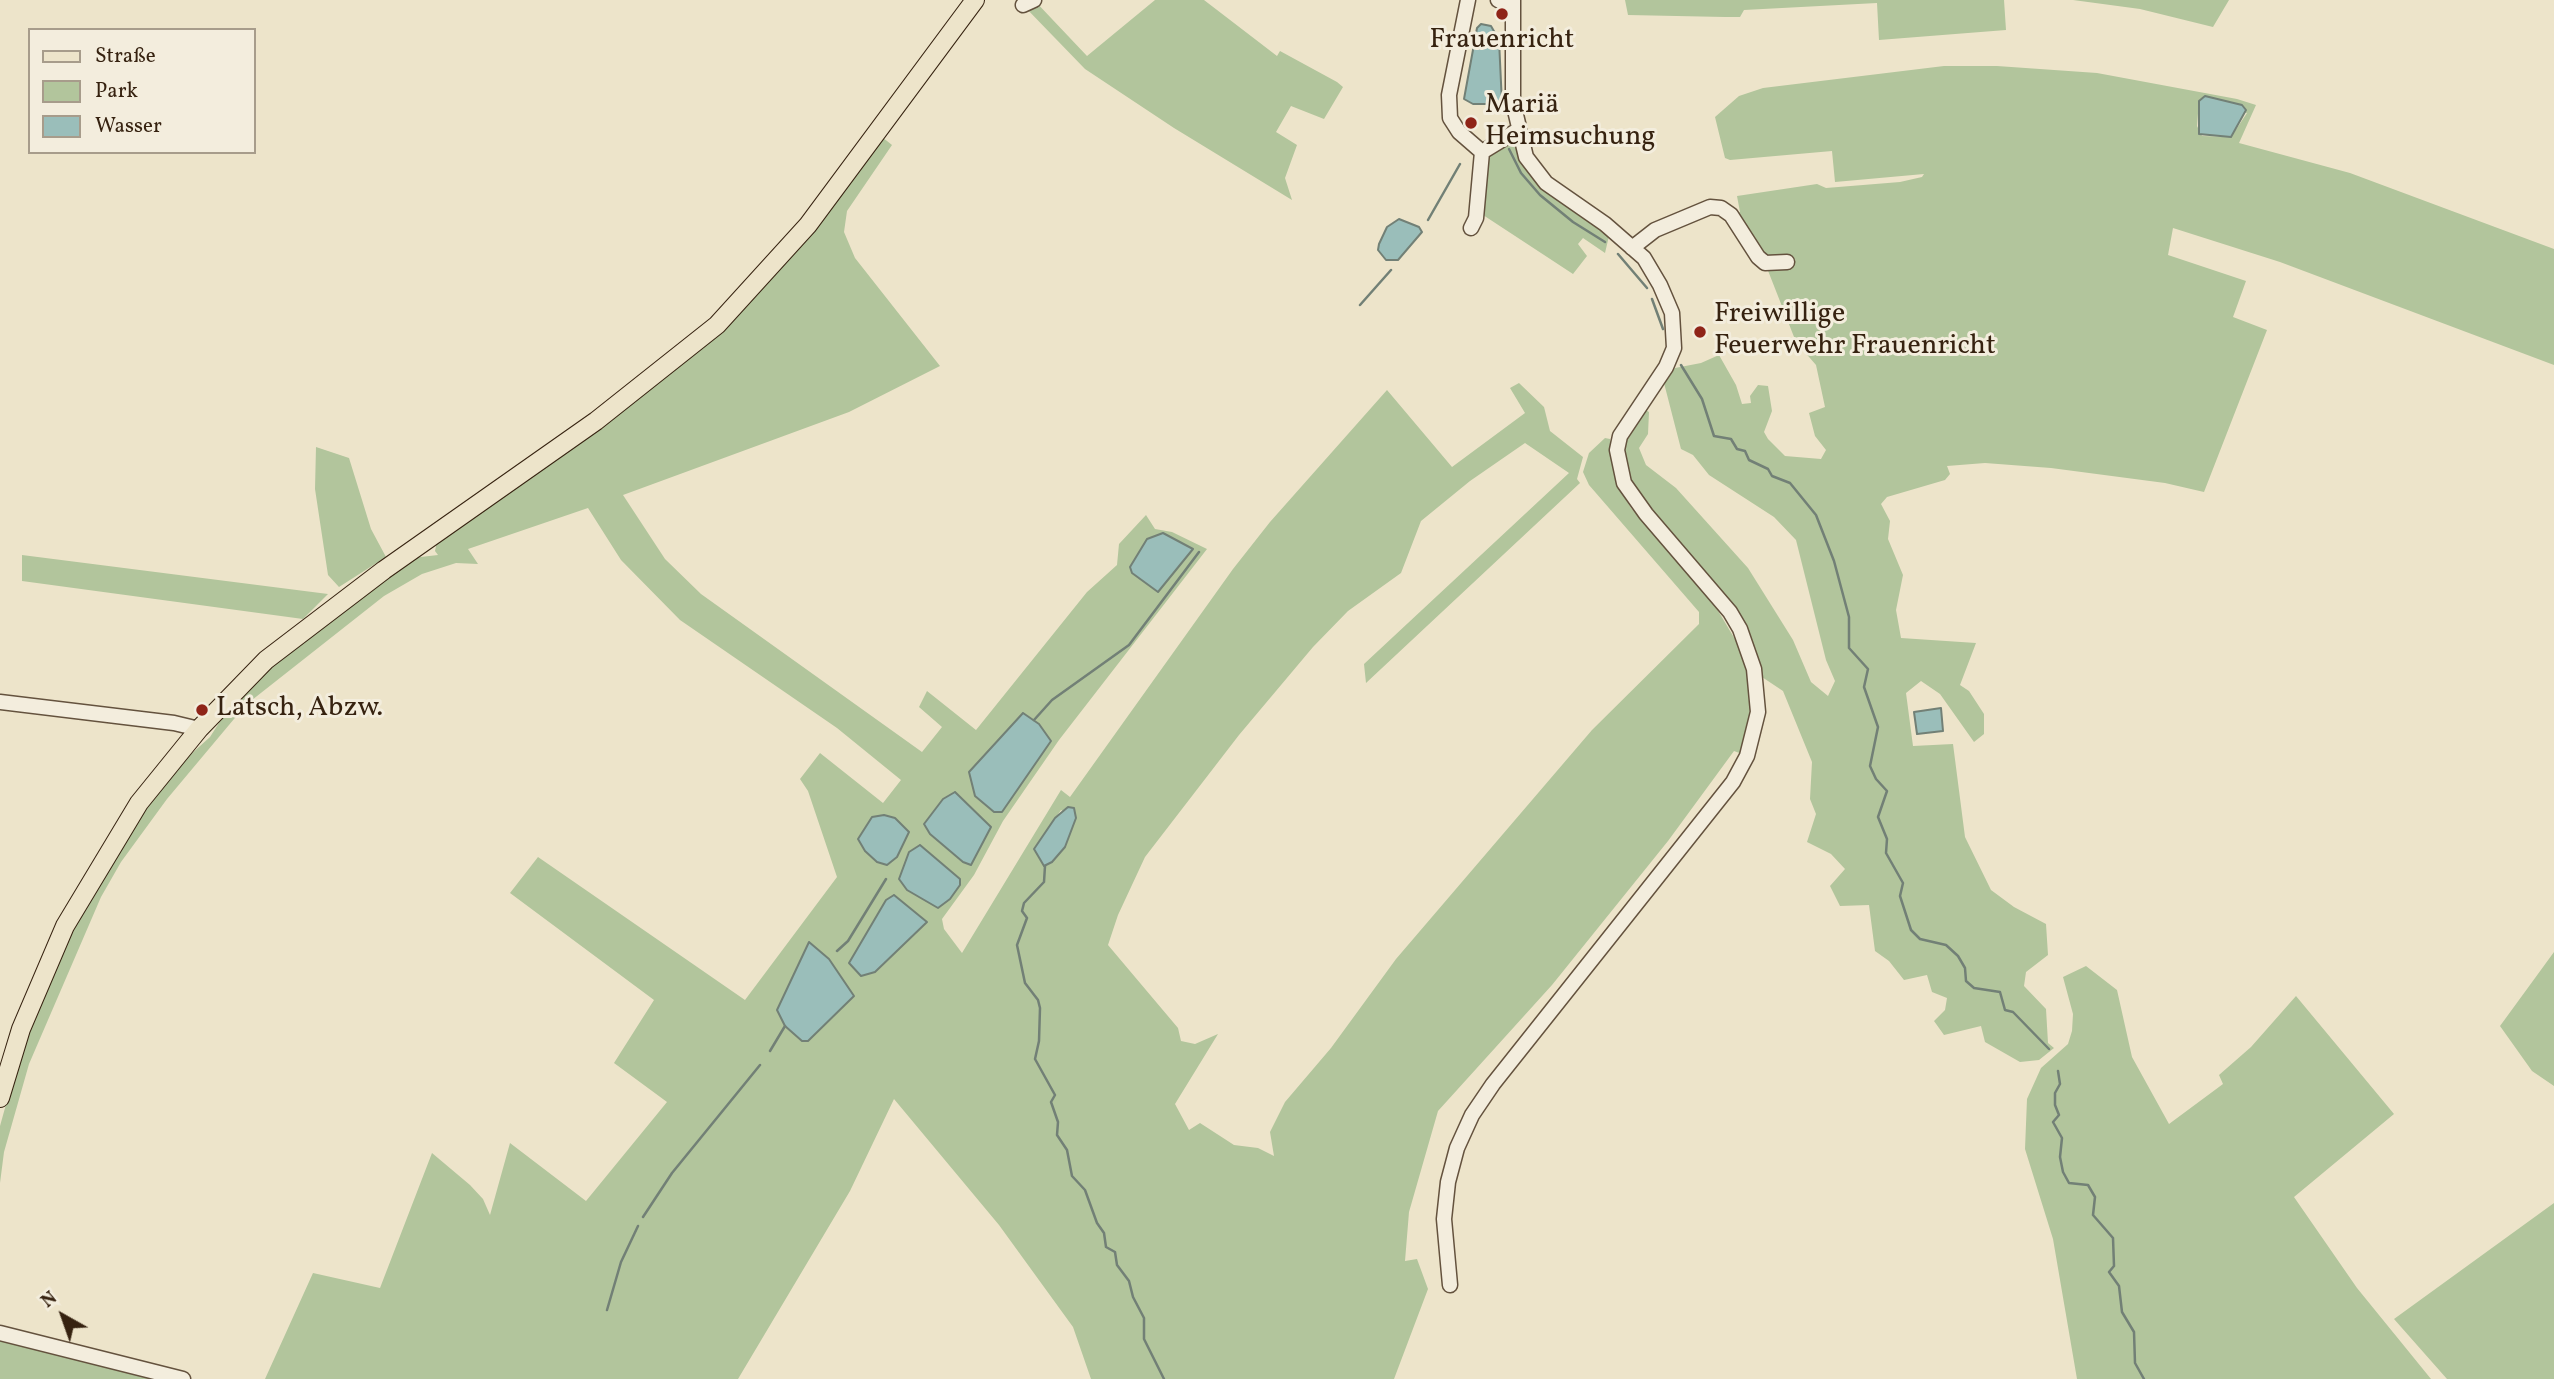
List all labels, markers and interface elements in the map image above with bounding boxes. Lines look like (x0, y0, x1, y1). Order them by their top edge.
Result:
marker: Frauenricht (1494, 6, 1510, 22)
place label: Frauenricht (1430, 25, 1574, 59)
legend (28, 28, 256, 154)
text: Straße (95, 42, 156, 71)
text: Park (95, 77, 138, 106)
place label: Mariä Heimsuchung (1485, 90, 1656, 156)
text: Wasser (95, 112, 162, 141)
marker: Mariä Heimsuchung (1463, 115, 1479, 131)
place label: Freiwillige Feuerwehr Frauenricht (1714, 299, 1996, 365)
marker: Freiwillige Feuerwehr Frauenricht (1692, 324, 1708, 340)
place label: Latsch, Abzw. (216, 693, 383, 727)
marker: Latsch, Abzw. (194, 702, 210, 718)
north arrow (28, 1281, 98, 1351)
text: N (36, 1286, 63, 1314)

